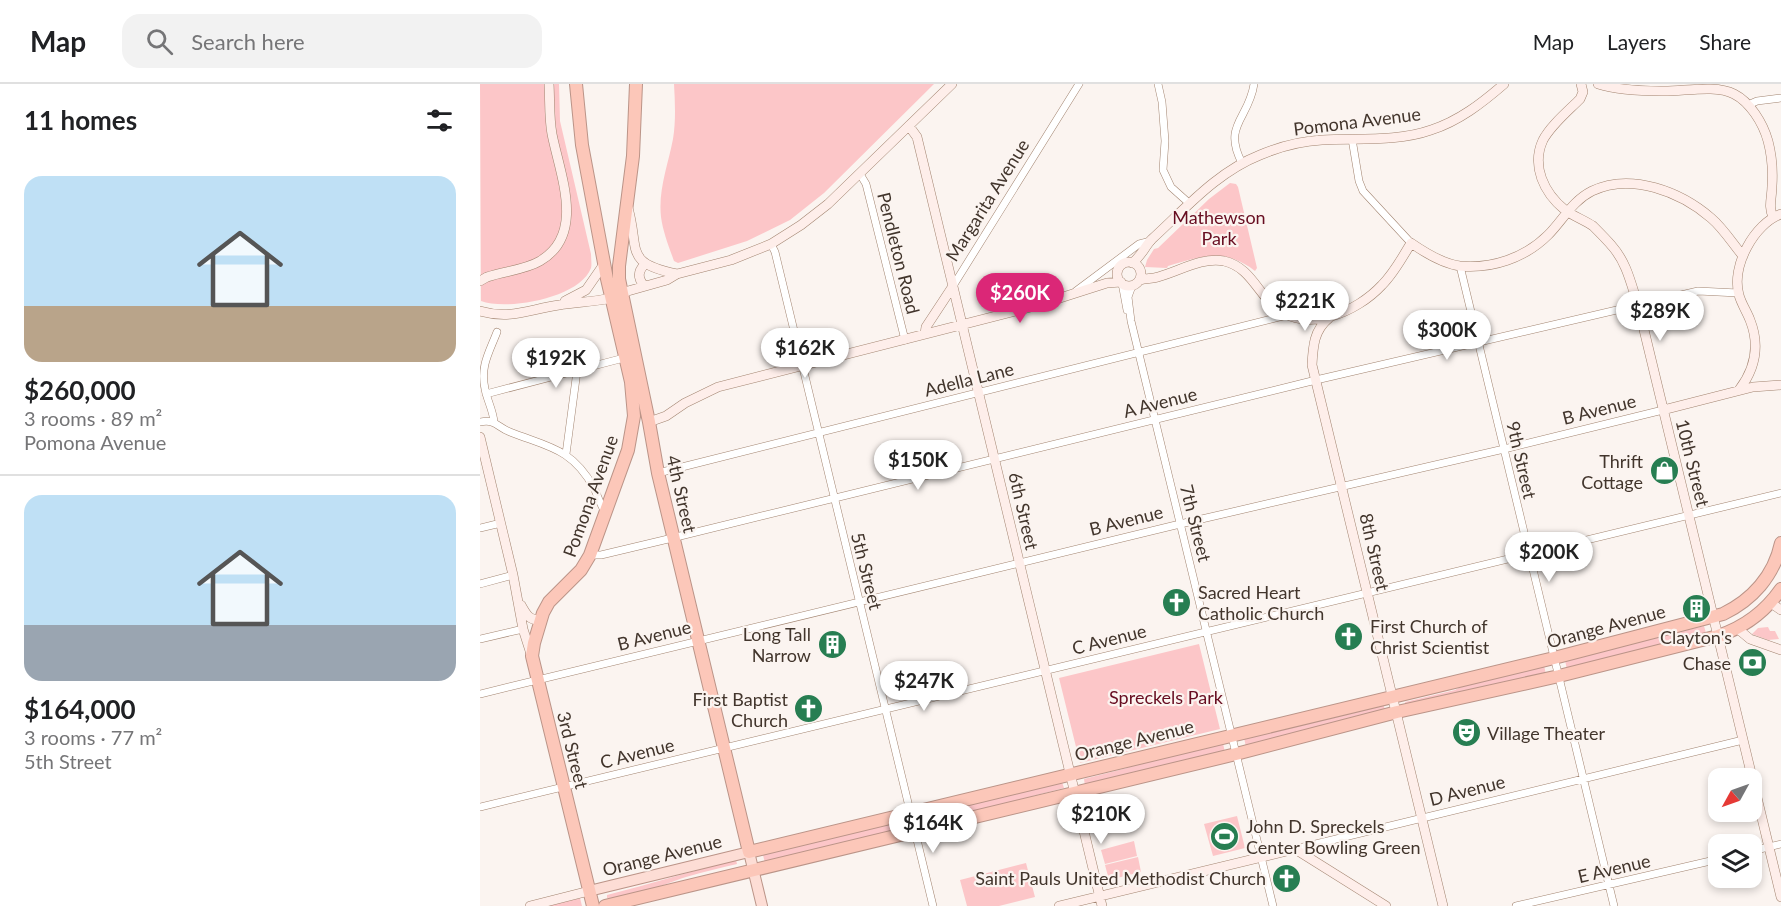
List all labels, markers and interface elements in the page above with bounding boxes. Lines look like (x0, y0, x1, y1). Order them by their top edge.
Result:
search box (122, 14, 542, 68)
text: Map (30, 24, 86, 58)
icon: search (143, 25, 176, 58)
text: Search here (191, 28, 305, 55)
text: Map (1533, 29, 1574, 54)
text: Layers (1607, 29, 1666, 54)
text: Share (1699, 29, 1751, 54)
street label: Pomona Avenue (1292, 102, 1422, 140)
text: 11 homes (24, 104, 137, 136)
icon: filters (423, 104, 456, 137)
street label: Margarita Avenue (941, 135, 1033, 265)
street label: Pendleton Road (873, 190, 925, 316)
park label: Mathewson Park (1172, 206, 1266, 249)
icon: home (186, 215, 294, 323)
pin: $260K (978, 273, 1062, 324)
text: $260K (990, 280, 1050, 304)
pin: $221K (1263, 281, 1347, 332)
text: $221K (1275, 288, 1335, 312)
pin: $289K (1618, 291, 1702, 342)
text: $289K (1630, 298, 1690, 322)
pin: $300K (1405, 310, 1489, 361)
text: $300K (1417, 317, 1477, 341)
pin: $162K (763, 328, 847, 379)
text: $162K (775, 335, 835, 359)
pin: $192K (514, 338, 598, 389)
text: $192K (526, 345, 586, 369)
street label: Adella Lane (922, 357, 1016, 401)
text: $260,000 (24, 374, 136, 406)
street label: A Avenue (1121, 382, 1199, 422)
street label: B Avenue (1560, 389, 1638, 429)
text: 3 rooms · 89 m² (24, 406, 162, 430)
street label: 10th Street (1672, 417, 1715, 510)
street label: 9th Street (1502, 419, 1542, 501)
text: Pomona Avenue (24, 430, 166, 454)
street label: Pomona Avenue (558, 432, 622, 560)
pin: $150K (876, 440, 960, 491)
text: $150K (888, 447, 948, 471)
place label: Thrift Cottage (1581, 450, 1644, 493)
street label: 4th Street (662, 453, 702, 535)
shop icon: Thrift Cottage (1648, 455, 1680, 487)
street label: 6th Street (1004, 470, 1044, 552)
street label: 7th Street (1176, 482, 1216, 564)
street label: B Avenue (1087, 500, 1165, 540)
street label: 8th Street (1355, 511, 1395, 593)
street label: 5th Street (847, 530, 887, 612)
pin: $200K (1507, 532, 1591, 583)
icon: home (186, 534, 294, 642)
text: $200K (1519, 539, 1579, 563)
place label: Sacred Heart Catholic Church (1198, 581, 1324, 624)
church icon: Sacred Heart Catholic Church (1161, 586, 1193, 618)
building icon: Clayton's (1680, 592, 1712, 624)
street label: Orange Avenue (1544, 600, 1668, 652)
street label: B Avenue (615, 615, 693, 655)
place label: First Church of Christ Scientist (1370, 615, 1490, 658)
street label: C Avenue (1070, 619, 1148, 659)
church icon: First Church of Christ Scientist (1333, 620, 1365, 652)
place label: Long Tall Narrow (743, 623, 811, 666)
place label: Clayton's (1660, 626, 1732, 648)
building icon: Long Tall Narrow (816, 628, 848, 660)
bank icon: Chase (1736, 647, 1768, 679)
place label: Chase (1683, 652, 1731, 674)
pin: $247K (882, 661, 966, 712)
text: $247K (894, 668, 954, 692)
park label: Spreckels Park (1109, 686, 1224, 708)
place label: First Baptist Church (692, 688, 789, 731)
text: $164,000 (24, 693, 136, 725)
church icon: First Baptist Church (793, 693, 825, 725)
street label: 3rd Street (553, 709, 593, 791)
street label: Orange Avenue (1072, 715, 1196, 765)
theatre icon: Village Theater (1450, 717, 1482, 749)
place label: Village Theater (1487, 722, 1606, 744)
text: 3 rooms · 77 m² (24, 725, 162, 749)
street label: C Avenue (598, 733, 676, 773)
text: 5th Street (24, 749, 112, 773)
north arrow (1708, 768, 1762, 822)
map controls (1708, 768, 1762, 888)
street label: D Avenue (1427, 770, 1507, 810)
pin: $210K (1059, 794, 1143, 845)
text: $210K (1071, 801, 1131, 825)
pin: $164K (891, 803, 975, 854)
text: $164K (903, 810, 963, 834)
place label: John D. Spreckels Center Bowling Green (1246, 815, 1421, 858)
sports icon: John D. Spreckels Center Bowling Green (1209, 820, 1241, 852)
street label: Orange Avenue (600, 830, 724, 880)
button: layers (1708, 834, 1762, 888)
street label: E Avenue (1575, 849, 1653, 887)
church icon: Saint Pauls United Methodist Church (1271, 862, 1303, 894)
place label: Saint Pauls United Methodist Church (975, 867, 1266, 889)

